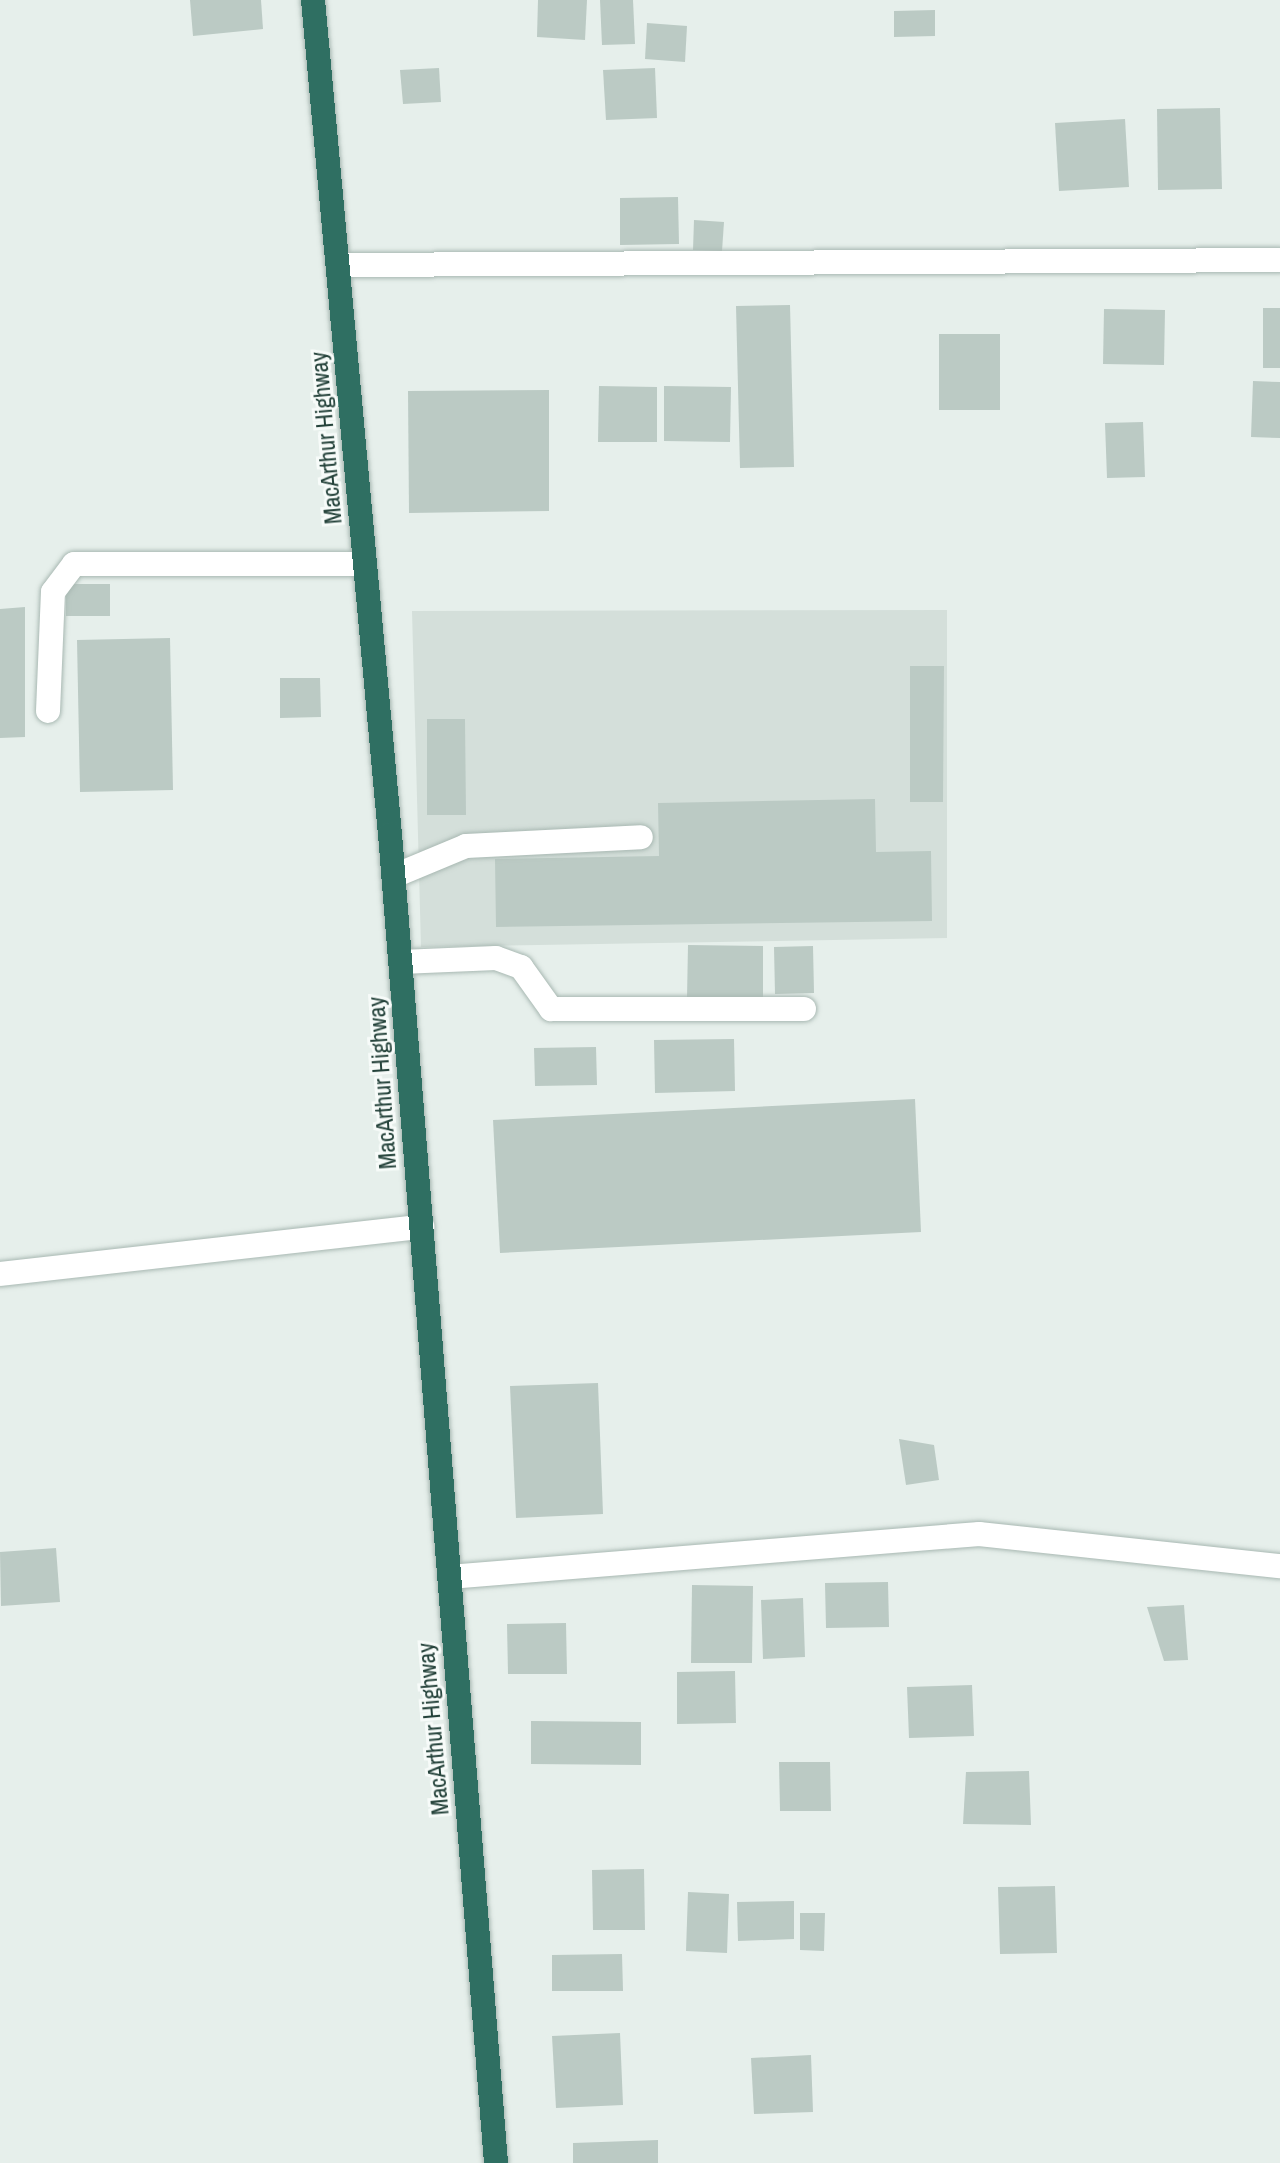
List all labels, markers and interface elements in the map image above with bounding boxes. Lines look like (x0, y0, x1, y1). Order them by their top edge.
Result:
street label: MacArthur Highway (304, 351, 348, 525)
street label: MacArthur Highway (362, 996, 402, 1170)
street label: MacArthur Highway (411, 1642, 455, 1816)

